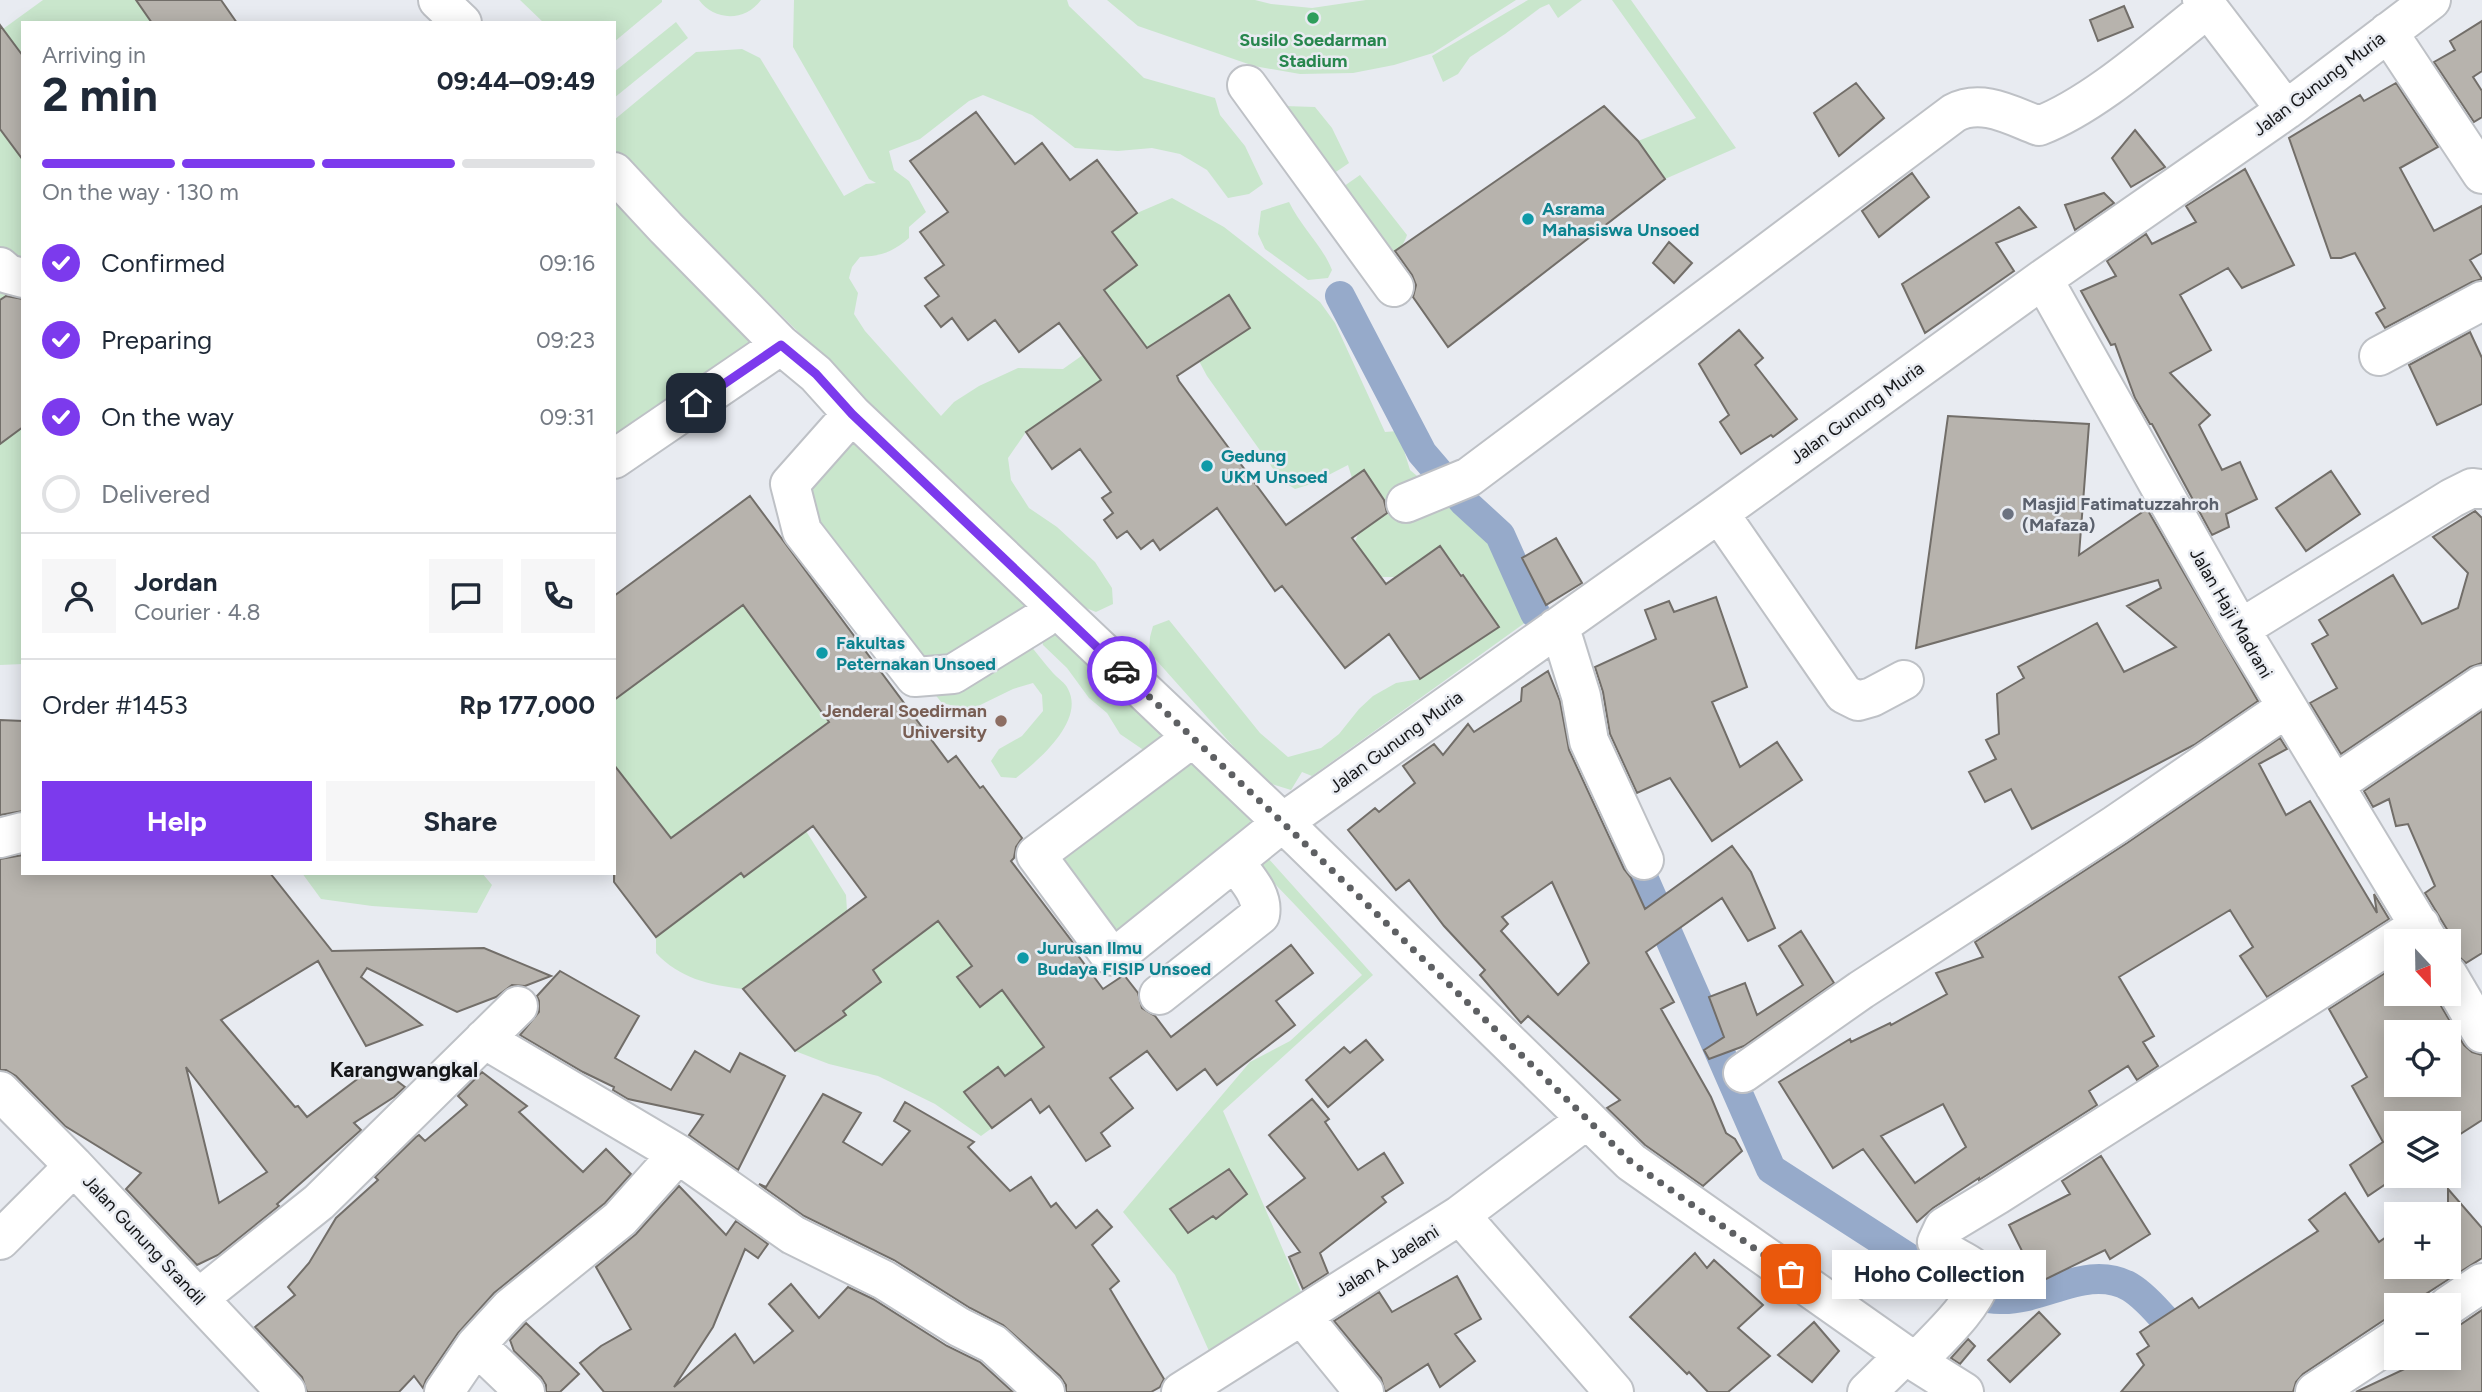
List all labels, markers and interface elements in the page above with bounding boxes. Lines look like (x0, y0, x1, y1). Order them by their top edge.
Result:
marker: Susilo Soedarman Stadium (1305, 10, 1321, 26)
street label: Jalan Gunung Muria (2249, 27, 2389, 141)
place label: Susilo Soedarman Stadium (1239, 29, 1387, 72)
text: Arriving in (42, 41, 146, 69)
text: 09:44–09:49 (437, 65, 595, 97)
text: 2 min (42, 67, 158, 123)
text: On the way · 130 m (42, 178, 239, 206)
place label: Asrama Mahasiswa Unsoed (1542, 198, 1699, 241)
marker: Asrama Mahasiswa Unsoed (1520, 211, 1536, 227)
icon: check (42, 244, 80, 282)
text: Confirmed (101, 247, 225, 279)
text: 09:16 (539, 249, 595, 277)
icon: check (42, 321, 80, 359)
text: Preparing (101, 324, 212, 356)
text: 09:23 (536, 326, 595, 354)
street label: Jalan Gunung Muria (1786, 357, 1928, 469)
pin (666, 373, 726, 433)
icon: home (677, 384, 715, 422)
icon: check (42, 398, 80, 436)
text: On the way (101, 401, 234, 433)
text: 09:31 (539, 403, 595, 431)
place label: Gedung UKM Unsoed (1221, 445, 1328, 488)
marker: Gedung UKM Unsoed (1199, 458, 1215, 474)
text: Delivered (101, 478, 210, 510)
place label: Masjid Fatimatuzzahroh (Mafaza) (2022, 493, 2219, 536)
marker: Masjid Fatimatuzzahroh (Mafaza) (2000, 506, 2016, 522)
street label: Jalan Haji Madrani (2185, 544, 2277, 682)
button: person (42, 559, 116, 633)
button: chat (429, 559, 503, 633)
button: phone (521, 559, 595, 633)
text: Jordan (134, 566, 217, 598)
text: Courier · 4.8 (134, 598, 261, 626)
place label: Fakultas Peternakan Unsoed (836, 632, 996, 675)
courier (1087, 636, 1157, 706)
marker: Fakultas Peternakan Unsoed (814, 645, 830, 661)
icon: car (1103, 652, 1141, 690)
street label: Jalan Gunung Muria (1325, 686, 1467, 798)
text: Order #1453 (42, 689, 188, 721)
text: Rp 177,000 (459, 689, 595, 721)
place label: Jenderal Soedirman University (822, 700, 988, 743)
marker: Jenderal Soedirman University (993, 713, 1009, 729)
button: Help (42, 781, 312, 861)
button: Share (326, 781, 595, 861)
north arrow (2384, 929, 2460, 1006)
map controls (2384, 929, 2461, 1370)
place label: Jurusan Ilmu Budaya FISIP Unsoed (1037, 937, 1211, 980)
marker: Jurusan Ilmu Budaya FISIP Unsoed (1015, 950, 1031, 966)
button: locate (2384, 1020, 2461, 1097)
district label: Karangwangkal (330, 1057, 478, 1082)
button: layers (2384, 1111, 2461, 1188)
street label: Jalan Gunung Srandil (78, 1170, 210, 1310)
button: + (2384, 1202, 2461, 1279)
street label: Jalan A Jaelani (1331, 1220, 1443, 1302)
pin (1761, 1244, 1821, 1304)
callout: Hoho Collection (1833, 1250, 2047, 1298)
icon: bag (1772, 1255, 1810, 1293)
text: Hoho Collection (1854, 1260, 2024, 1288)
button: − (2384, 1293, 2461, 1370)

